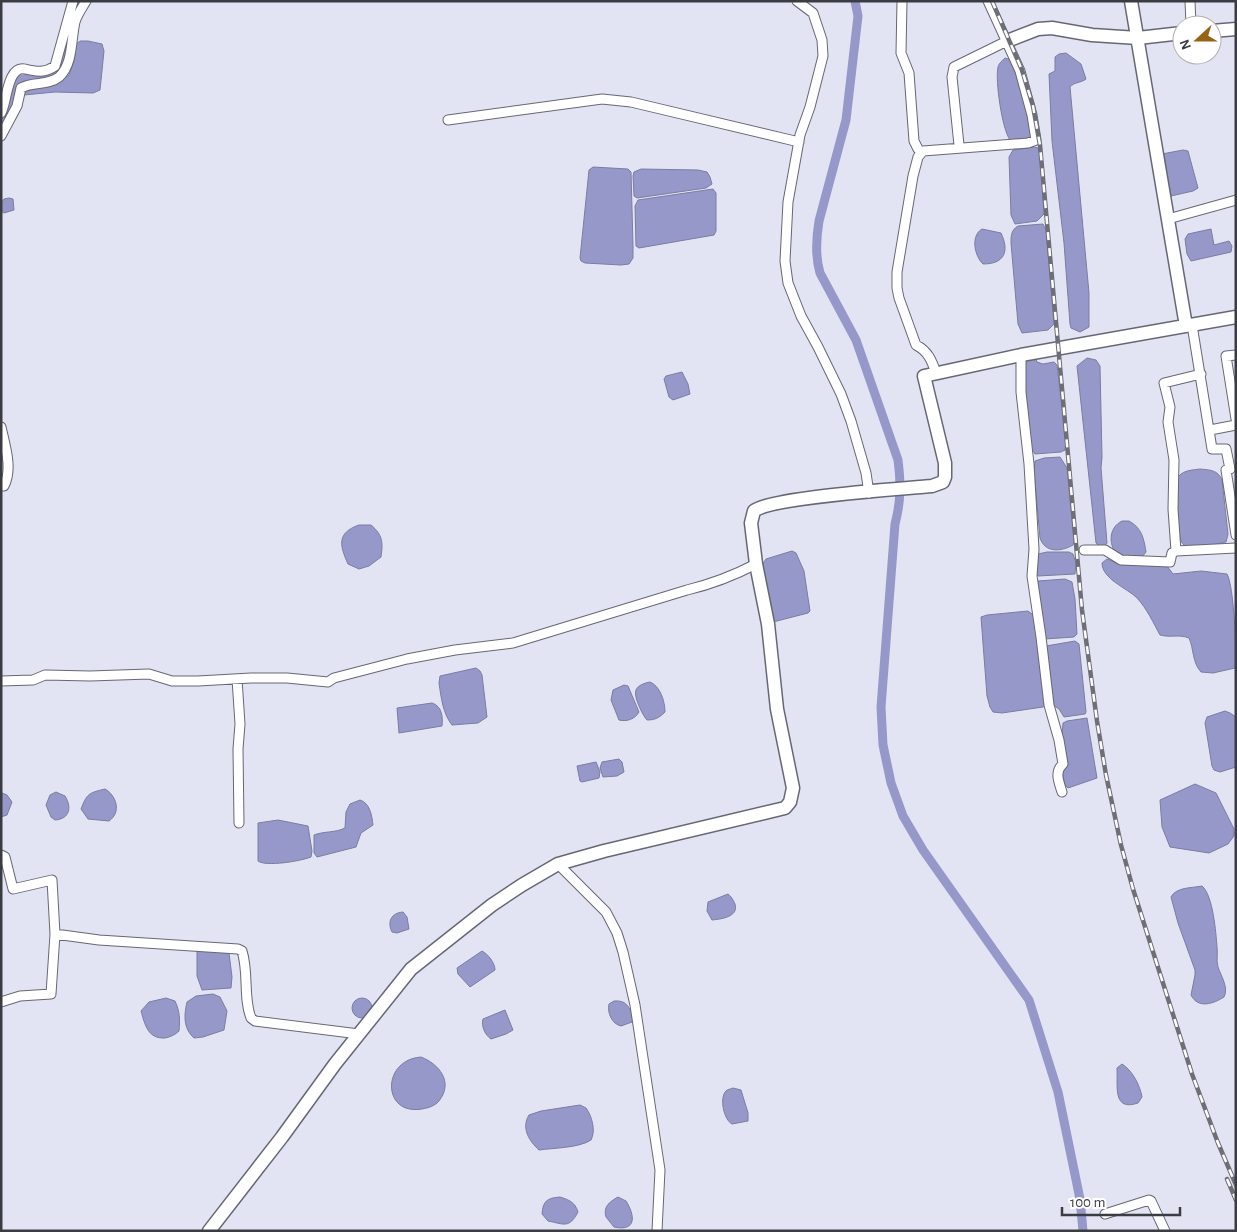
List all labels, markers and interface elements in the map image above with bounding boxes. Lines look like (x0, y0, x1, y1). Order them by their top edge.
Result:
north arrow (1172, 15, 1222, 65)
text: N (1178, 37, 1194, 51)
scale bar (1062, 1184, 1180, 1216)
text: 100 m (1070, 1195, 1105, 1210)

